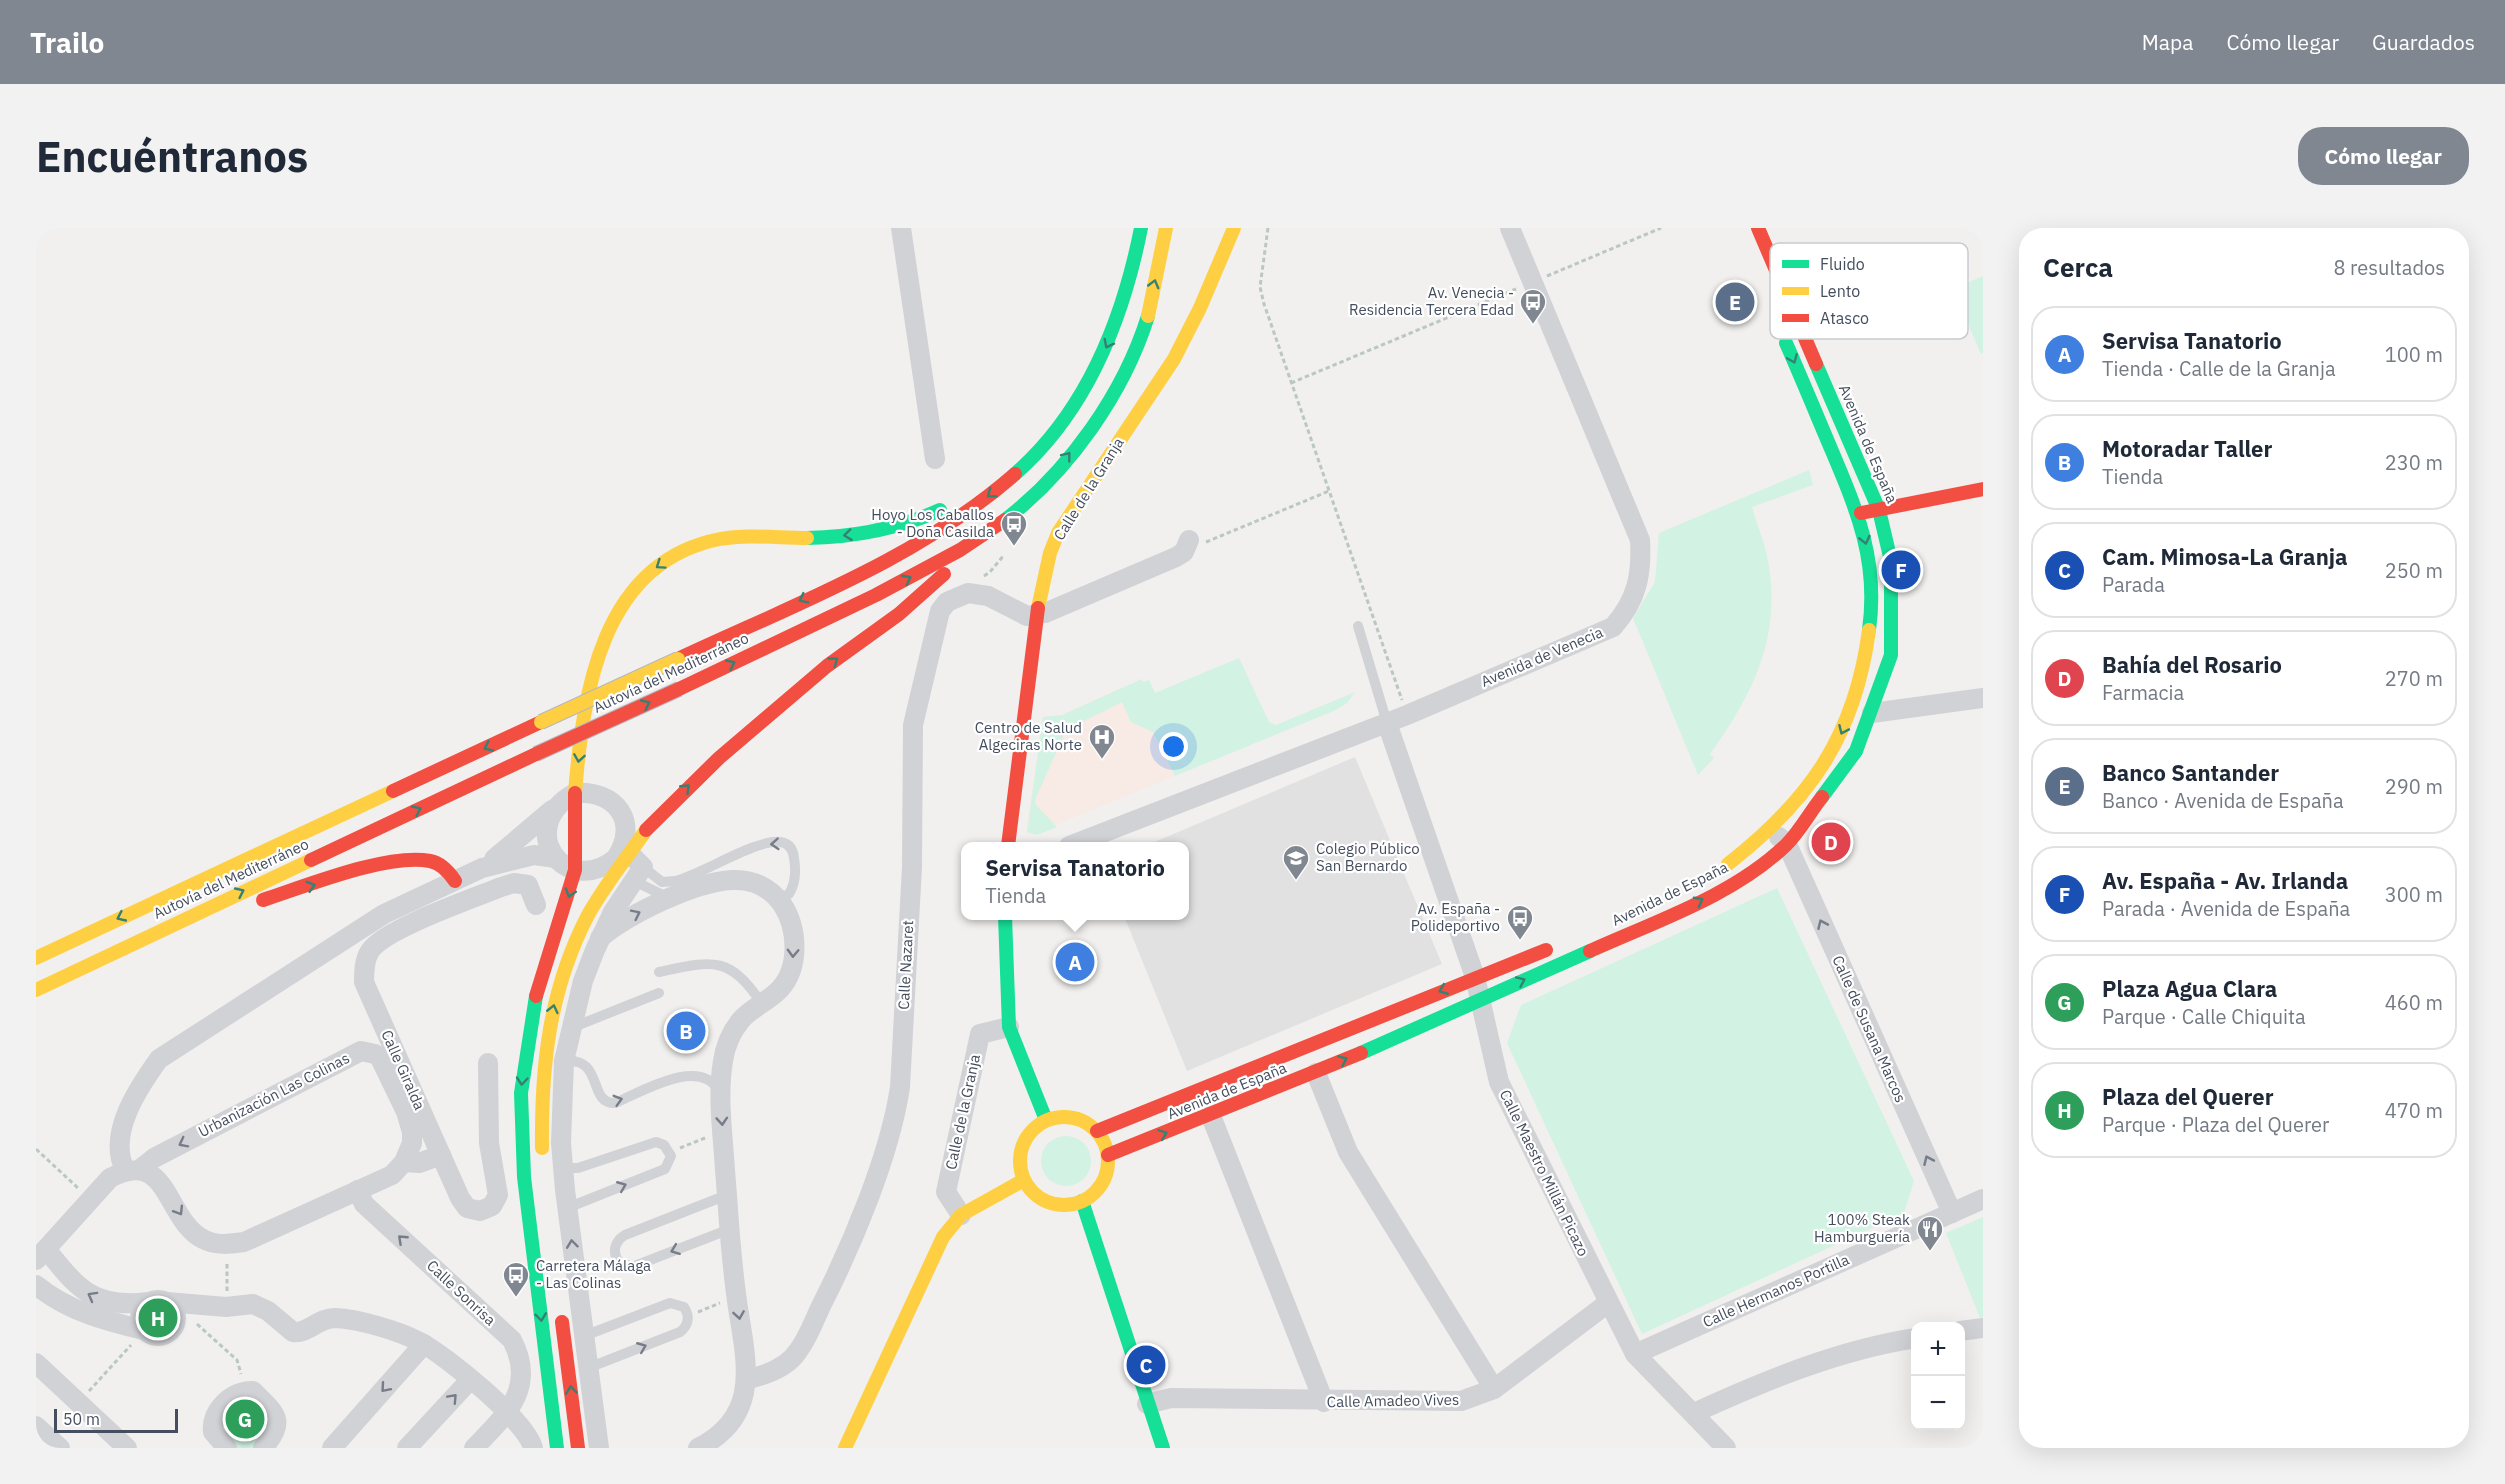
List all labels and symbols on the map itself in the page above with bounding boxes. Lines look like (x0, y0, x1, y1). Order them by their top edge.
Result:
legend (1770, 243, 1968, 339)
text: Fluido (1820, 254, 1865, 274)
one-way arrow (1147, 279, 1160, 289)
pin: E (1716, 280, 1754, 325)
text: Lento (1820, 281, 1860, 301)
place label: Av. Venecia - Residencia Tercera Edad (1349, 283, 1514, 319)
bus stop icon: Av. Venecia - Residencia Tercera Edad (1518, 287, 1548, 325)
text: Atasco (1820, 308, 1869, 328)
one-way arrow (1104, 338, 1115, 349)
one-way arrow (1786, 353, 1798, 364)
street label: Avenida de España (1835, 382, 1902, 506)
street label: Calle de la Granja (1049, 434, 1128, 544)
one-way arrow (1059, 452, 1070, 463)
one-way arrow (987, 486, 998, 497)
place label: Hoyo Los Caballos - Doña Casilda (871, 505, 994, 541)
bus stop icon: Hoyo Los Caballos - Doña Casilda (999, 509, 1029, 547)
one-way arrow (844, 528, 853, 541)
one-way arrow (1858, 535, 1871, 545)
pin: F (1882, 548, 1920, 592)
one-way arrow (656, 558, 667, 569)
one-way arrow (901, 575, 911, 586)
one-way arrow (799, 592, 810, 604)
street label: Avenida de Venecia (1478, 622, 1606, 691)
street label: Autovía del Mediterráneo (590, 628, 752, 717)
one-way arrow (827, 657, 838, 668)
one-way arrow (725, 659, 736, 671)
one-way arrow (640, 699, 651, 711)
place label: Centro de Salud Algeciras Norte (975, 718, 1082, 754)
hospital icon: Centro de Salud Algeciras Norte (1087, 722, 1117, 760)
one-way arrow (1838, 723, 1850, 734)
your location (1159, 732, 1188, 761)
one-way arrow (484, 739, 495, 751)
one-way arrow (573, 753, 585, 762)
one-way arrow (679, 785, 690, 796)
one-way arrow (410, 805, 421, 817)
pin: D (1812, 820, 1850, 864)
street label: Autovía del Mediterráneo (150, 834, 312, 923)
one-way arrow (770, 837, 779, 850)
place label: Colegio Público San Bernardo (1316, 839, 1420, 875)
school or university icon: Colegio Público San Bernardo (1281, 843, 1311, 881)
street label: Avenida de España (1608, 857, 1731, 930)
one-way arrow (306, 881, 316, 893)
one-way arrow (565, 887, 577, 898)
one-way arrow (234, 888, 245, 900)
one-way arrow (1693, 897, 1704, 908)
place label: Av. España - Polideportivo (1411, 899, 1500, 935)
bus stop icon: Av. España - Polideportivo (1505, 903, 1535, 941)
one-way arrow (116, 910, 127, 922)
one-way arrow (629, 910, 640, 922)
street label: Calle Nazaret (894, 920, 917, 1010)
one-way arrow (1818, 920, 1830, 931)
pin: A (1056, 940, 1094, 984)
one-way arrow (787, 949, 800, 958)
street label: Calle de Susana Marcos (1828, 952, 1910, 1105)
one-way arrow (1515, 976, 1526, 988)
one-way arrow (1439, 983, 1450, 995)
one-way arrow (546, 1004, 559, 1014)
pin: B (666, 1008, 706, 1054)
street label: Calle Giralda (377, 1027, 430, 1113)
street label: Urbanización Las Colinas (195, 1048, 353, 1141)
street label: Calle de la Granja (941, 1052, 984, 1171)
one-way arrow (1337, 1055, 1348, 1067)
street label: Avenida de España (1164, 1058, 1289, 1123)
one-way arrow (516, 1076, 529, 1085)
street label: Calle Maestro Millán Picazo (1496, 1086, 1593, 1259)
one-way arrow (612, 1095, 623, 1107)
one-way arrow (715, 1117, 728, 1126)
one-way arrow (1157, 1129, 1168, 1141)
one-way arrow (178, 1136, 189, 1147)
one-way arrow (1923, 1155, 1935, 1166)
one-way arrow (615, 1181, 626, 1193)
one-way arrow (171, 1205, 183, 1215)
place label: 100% Steak Hamburguería (1814, 1210, 1910, 1246)
restaurant icon: 100% Steak Hamburguería (1915, 1214, 1945, 1252)
one-way arrow (398, 1235, 409, 1246)
one-way arrow (566, 1240, 579, 1249)
one-way arrow (670, 1243, 681, 1255)
street label: Calle Hermanos Portilla (1700, 1250, 1852, 1331)
street label: Calle Sonrisa (423, 1256, 500, 1329)
place label: Carretera Málaga - Las Colinas (536, 1256, 651, 1292)
bus stop icon: Carretera Málaga - Las Colinas (501, 1260, 531, 1298)
one-way arrow (88, 1292, 98, 1303)
pin: H (138, 1296, 178, 1340)
one-way arrow (732, 1310, 745, 1320)
one-way arrow (535, 1312, 547, 1321)
one-way arrow (637, 1341, 647, 1354)
pin: C (1126, 1342, 1166, 1388)
one-way arrow (381, 1381, 392, 1392)
one-way arrow (565, 1385, 577, 1395)
street label: Calle Amadeo Vives (1327, 1390, 1459, 1411)
one-way arrow (446, 1395, 457, 1405)
pin: G (226, 1396, 264, 1442)
scale bar (54, 1406, 178, 1434)

